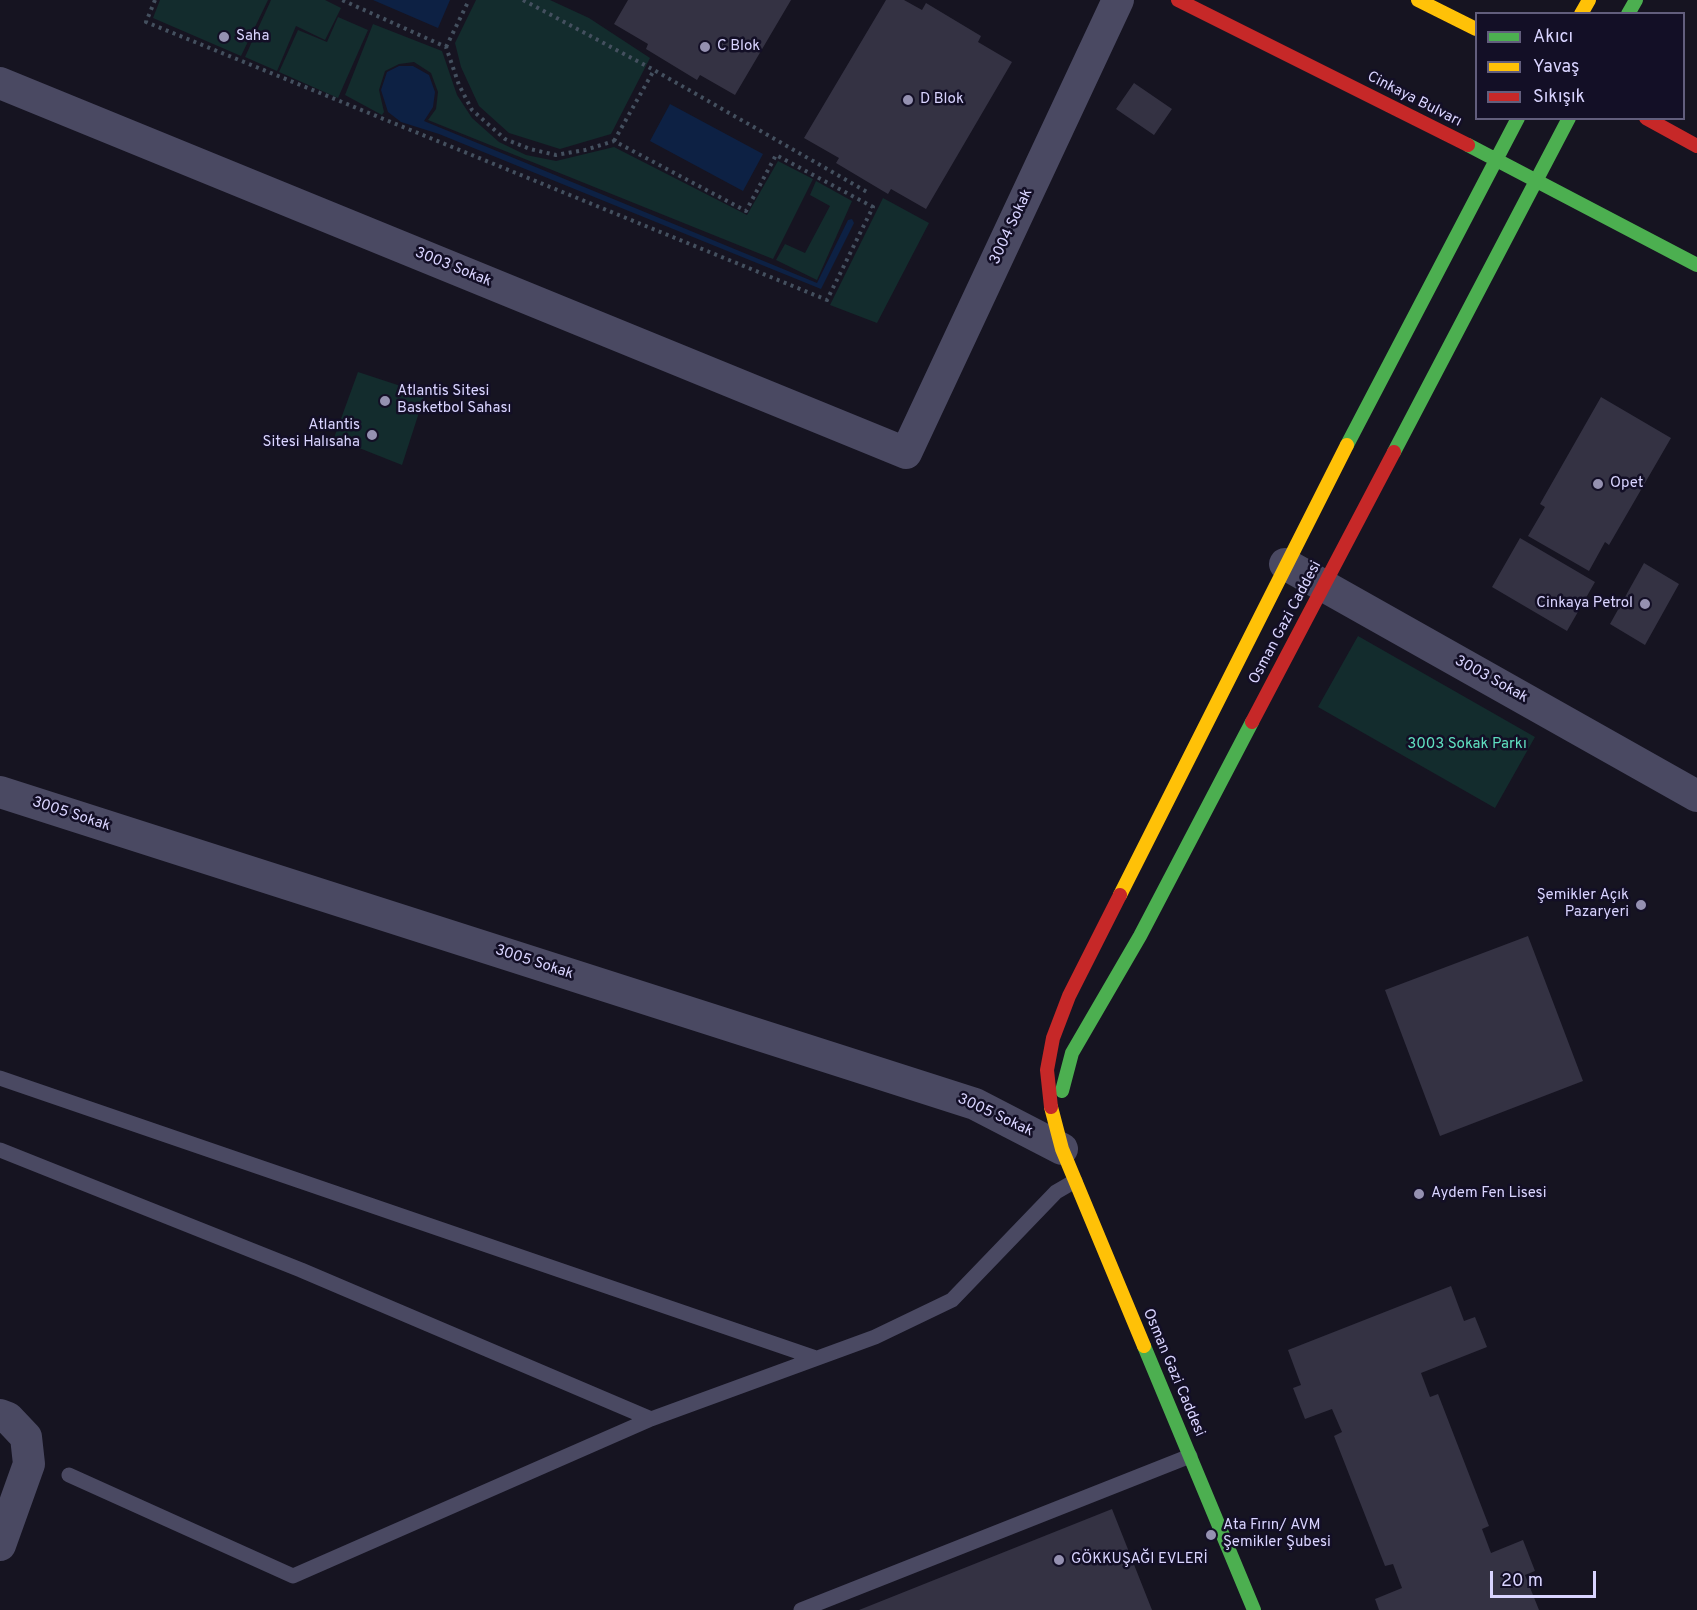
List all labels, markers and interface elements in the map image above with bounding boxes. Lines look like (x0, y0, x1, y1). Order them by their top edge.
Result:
legend (1475, 12, 1685, 120)
text: Akıcı (1533, 26, 1573, 49)
place label: Saha (236, 28, 269, 46)
marker: Saha (217, 30, 231, 44)
place label: C Blok (717, 38, 760, 56)
marker: C Blok (698, 40, 712, 54)
text: Yavaş (1533, 56, 1579, 79)
street label: Cinkaya Bulvarı (1364, 68, 1464, 132)
text: Sıkışık (1533, 86, 1585, 109)
place label: D Blok (920, 91, 964, 109)
marker: D Blok (901, 93, 915, 107)
street label: 3004 Sokak (987, 186, 1037, 268)
street label: 3003 Sokak (412, 244, 494, 292)
place label: Atlantis Sitesi Basketbol Sahası (397, 383, 511, 418)
marker: Atlantis Sitesi Basketbol Sahası (378, 394, 392, 408)
place label: Atlantis Sitesi Halısaha (263, 417, 360, 452)
marker: Atlantis Sitesi Halısaha (365, 428, 379, 442)
place label: Opet (1610, 475, 1643, 493)
marker: Opet (1591, 477, 1605, 491)
street label: Osman Gazi Caddesi (1246, 558, 1326, 688)
place label: Cinkaya Petrol (1536, 595, 1633, 613)
marker: Cinkaya Petrol (1638, 597, 1652, 611)
street label: 3003 Sokak (1451, 652, 1531, 708)
park label: 3003 Sokak Parkı (1407, 736, 1527, 754)
street label: 3005 Sokak (30, 794, 112, 836)
place label: Şemikler Açık Pazaryeri (1537, 887, 1629, 922)
marker: Şemikler Açık Pazaryeri (1634, 898, 1648, 912)
street label: 3005 Sokak (493, 942, 575, 984)
street label: 3005 Sokak (954, 1091, 1036, 1141)
place label: Aydem Fen Lisesi (1431, 1185, 1546, 1203)
marker: Aydem Fen Lisesi (1412, 1187, 1426, 1201)
street label: Osman Gazi Caddesi (1138, 1306, 1208, 1440)
place label: Ata Fırın/ AVM Şemikler Şubesi (1223, 1517, 1331, 1552)
marker: Ata Fırın/ AVM Şemikler Şubesi (1204, 1528, 1218, 1542)
place label: GÖKKUŞAĞI EVLERİ (1071, 1551, 1208, 1569)
marker: GÖKKUŞAĞI EVLERİ (1052, 1553, 1066, 1567)
scale bar (1493, 1559, 1600, 1597)
text: 20 m (1501, 1570, 1543, 1593)

